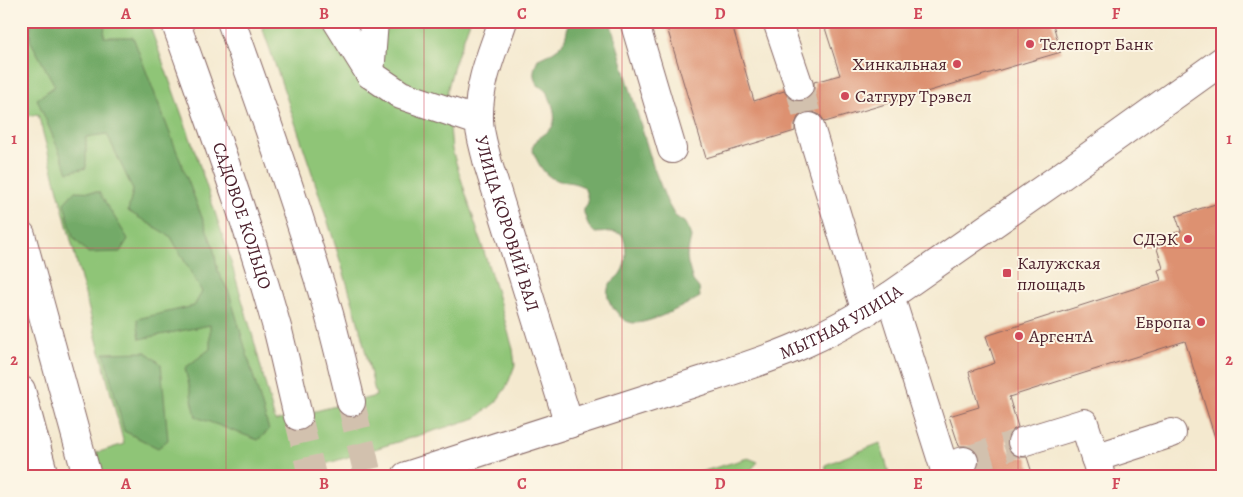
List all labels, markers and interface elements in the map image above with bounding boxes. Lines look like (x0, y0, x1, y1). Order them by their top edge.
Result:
text: A (120, 3, 132, 25)
text: B (319, 3, 329, 25)
text: C (517, 3, 527, 25)
text: D (714, 3, 726, 25)
text: E (913, 3, 923, 25)
text: F (1112, 3, 1121, 25)
place label: Телепорт Банк (1040, 32, 1153, 56)
marker: Телепорт Банк (1024, 38, 1036, 50)
place label: Хинкальная (853, 52, 947, 76)
marker: Хинкальная (951, 58, 963, 70)
place label: Сатгуру Трэвел (855, 84, 972, 108)
marker: Сатгуру Трэвел (839, 90, 851, 102)
text: 1 (11, 128, 17, 150)
text: 1 (1226, 128, 1232, 150)
street label: УЛИЦА КОРОВИЙ ВАЛ (469, 133, 545, 314)
street label: САДОВОЕ КОЛЬЦО (207, 139, 277, 292)
place label: СДЭК (1133, 227, 1179, 251)
marker: СДЭК (1182, 233, 1194, 245)
place label: Калужская площадь (1017, 251, 1101, 296)
marker: Калужская площадь (1001, 267, 1013, 279)
street label: МЫТНАЯ УЛИЦА (776, 279, 907, 365)
place label: Европа (1135, 310, 1192, 334)
marker: Европа (1195, 316, 1207, 328)
place label: АргентА (1028, 324, 1094, 348)
marker: АргентА (1013, 330, 1025, 342)
text: 2 (10, 349, 18, 371)
text: 2 (1225, 349, 1233, 371)
text: A (120, 473, 132, 495)
text: B (319, 473, 329, 495)
text: C (517, 473, 527, 495)
text: D (714, 473, 726, 495)
text: E (913, 473, 923, 495)
text: F (1112, 473, 1121, 495)

